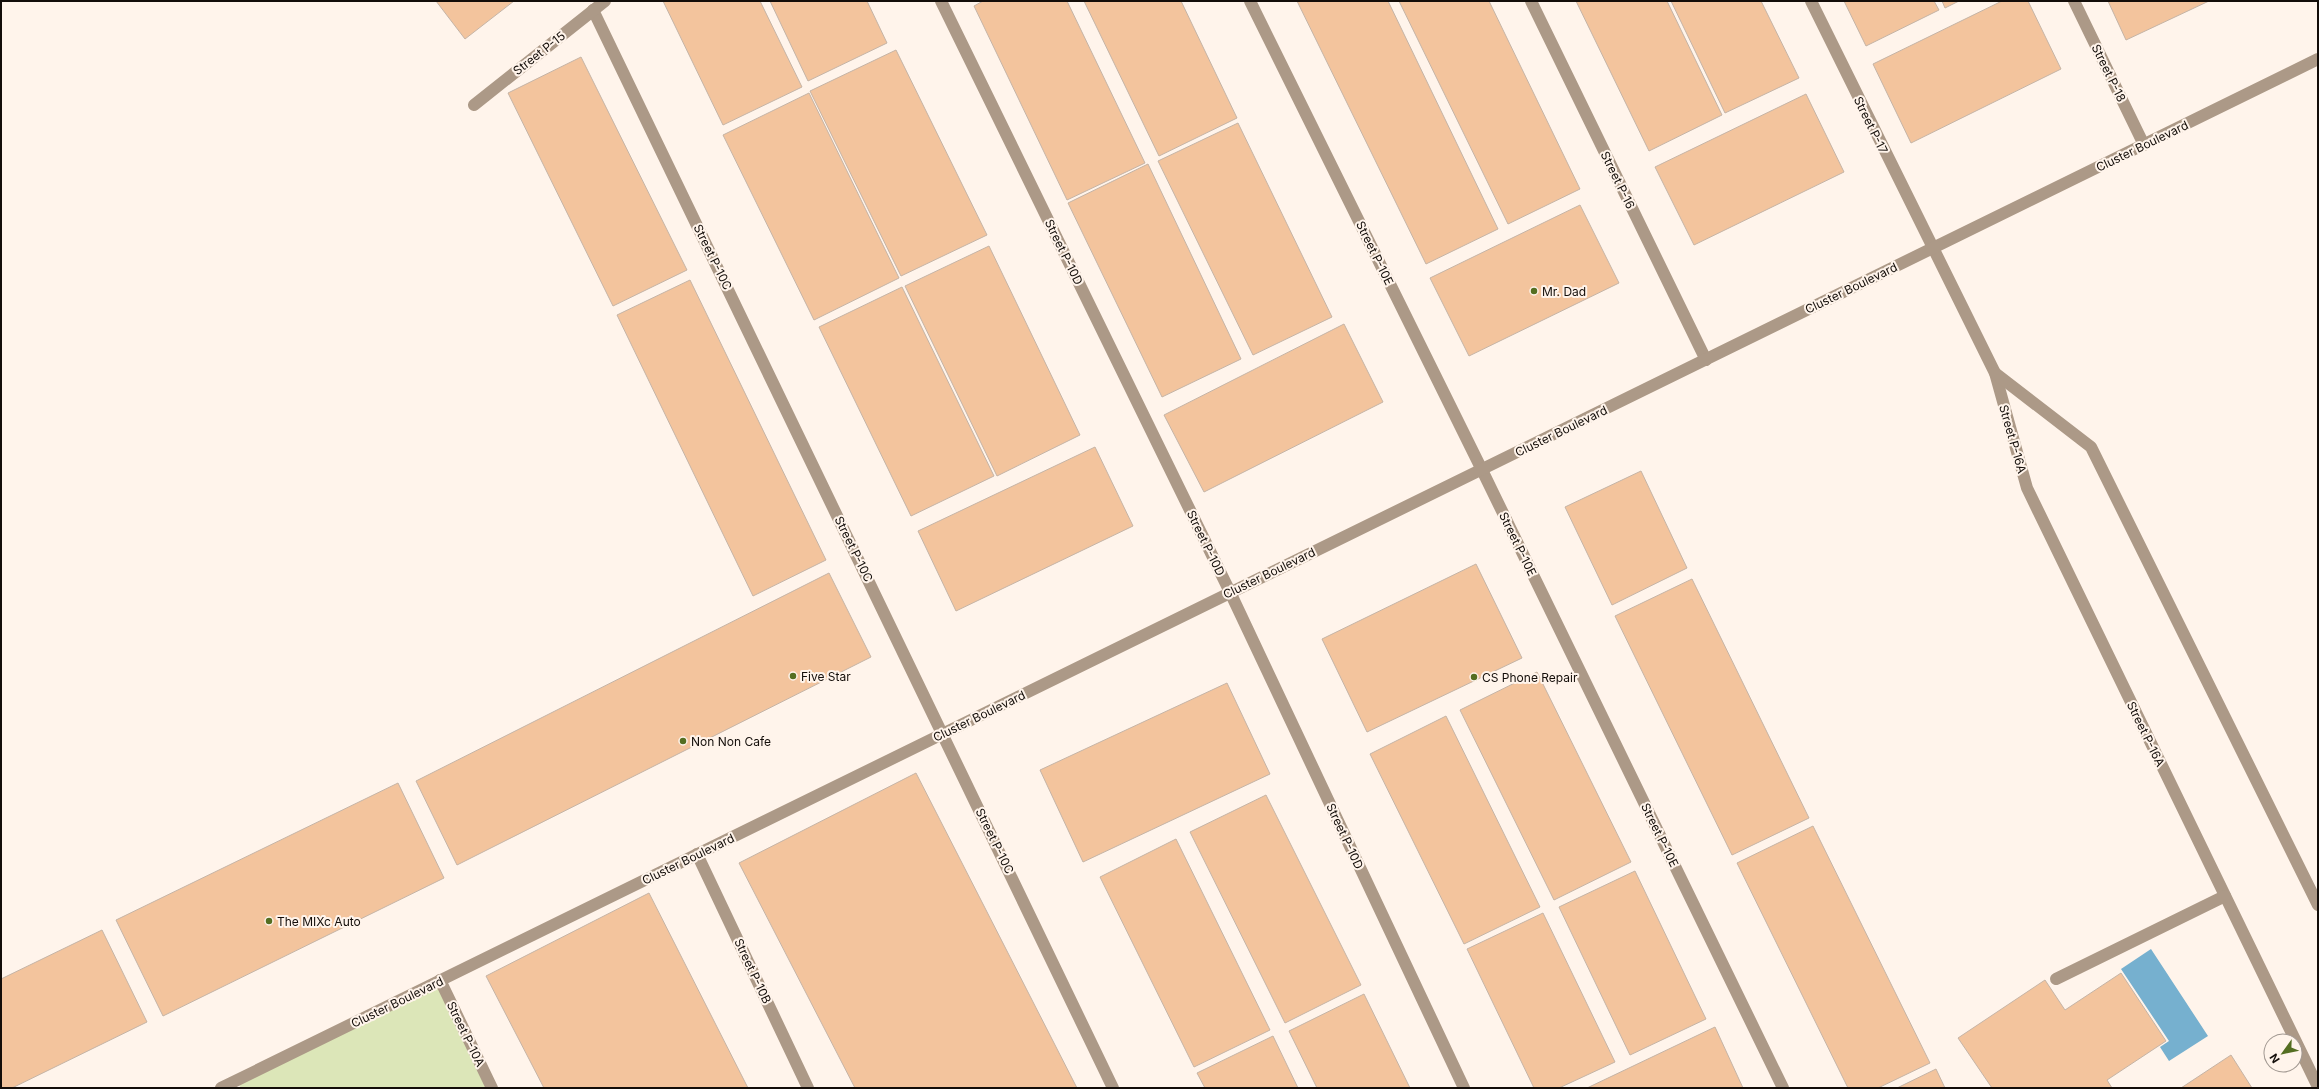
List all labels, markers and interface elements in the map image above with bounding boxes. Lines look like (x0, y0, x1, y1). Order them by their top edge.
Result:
street label: Street P-15 (510, 28, 568, 78)
street label: Street P-18 (2089, 42, 2129, 104)
street label: Street P-17 (1851, 94, 1891, 156)
street label: Cluster Boulevard (2093, 117, 2191, 175)
street label: Street P-16 (1598, 149, 1638, 211)
street label: Street P-10D (1042, 217, 1086, 287)
street label: Street P-10E (1353, 218, 1397, 288)
street label: Street P-10C (691, 222, 735, 292)
street label: Cluster Boulevard (1802, 259, 1900, 317)
place label: Mr. Dad (1542, 284, 1586, 299)
marker: Mr. Dad (1529, 286, 1539, 296)
street label: Cluster Boulevard (1512, 402, 1610, 460)
street label: Street P-16A (1996, 403, 2030, 475)
street label: Street P-10D (1184, 508, 1228, 578)
street label: Street P-10E (1496, 509, 1540, 579)
street label: Street P-10C (832, 514, 876, 584)
street label: Cluster Boulevard (1220, 544, 1318, 602)
place label: Five Star (801, 669, 851, 684)
place label: CS Phone Repair (1482, 670, 1578, 685)
marker: Five Star (788, 671, 798, 681)
marker: CS Phone Repair (1469, 672, 1479, 682)
street label: Cluster Boulevard (930, 687, 1028, 745)
street label: Street P-16A (2124, 699, 2168, 769)
place label: Non Non Cafe (691, 734, 771, 749)
marker: Non Non Cafe (678, 736, 688, 746)
street label: Street P-10E (1638, 800, 1682, 870)
street label: Street P-10D (1323, 801, 1367, 871)
street label: Street P-10C (973, 806, 1017, 876)
street label: Cluster Boulevard (639, 830, 737, 888)
place label: The MIXc Auto (277, 914, 361, 929)
marker: The MIXc Auto (264, 916, 274, 926)
street label: Street P-10B (731, 936, 775, 1006)
street label: Cluster Boulevard (348, 973, 446, 1031)
street label: Street P-10A (444, 999, 488, 1069)
north arrow (2263, 1033, 2303, 1073)
text: N (2266, 1051, 2283, 1066)

